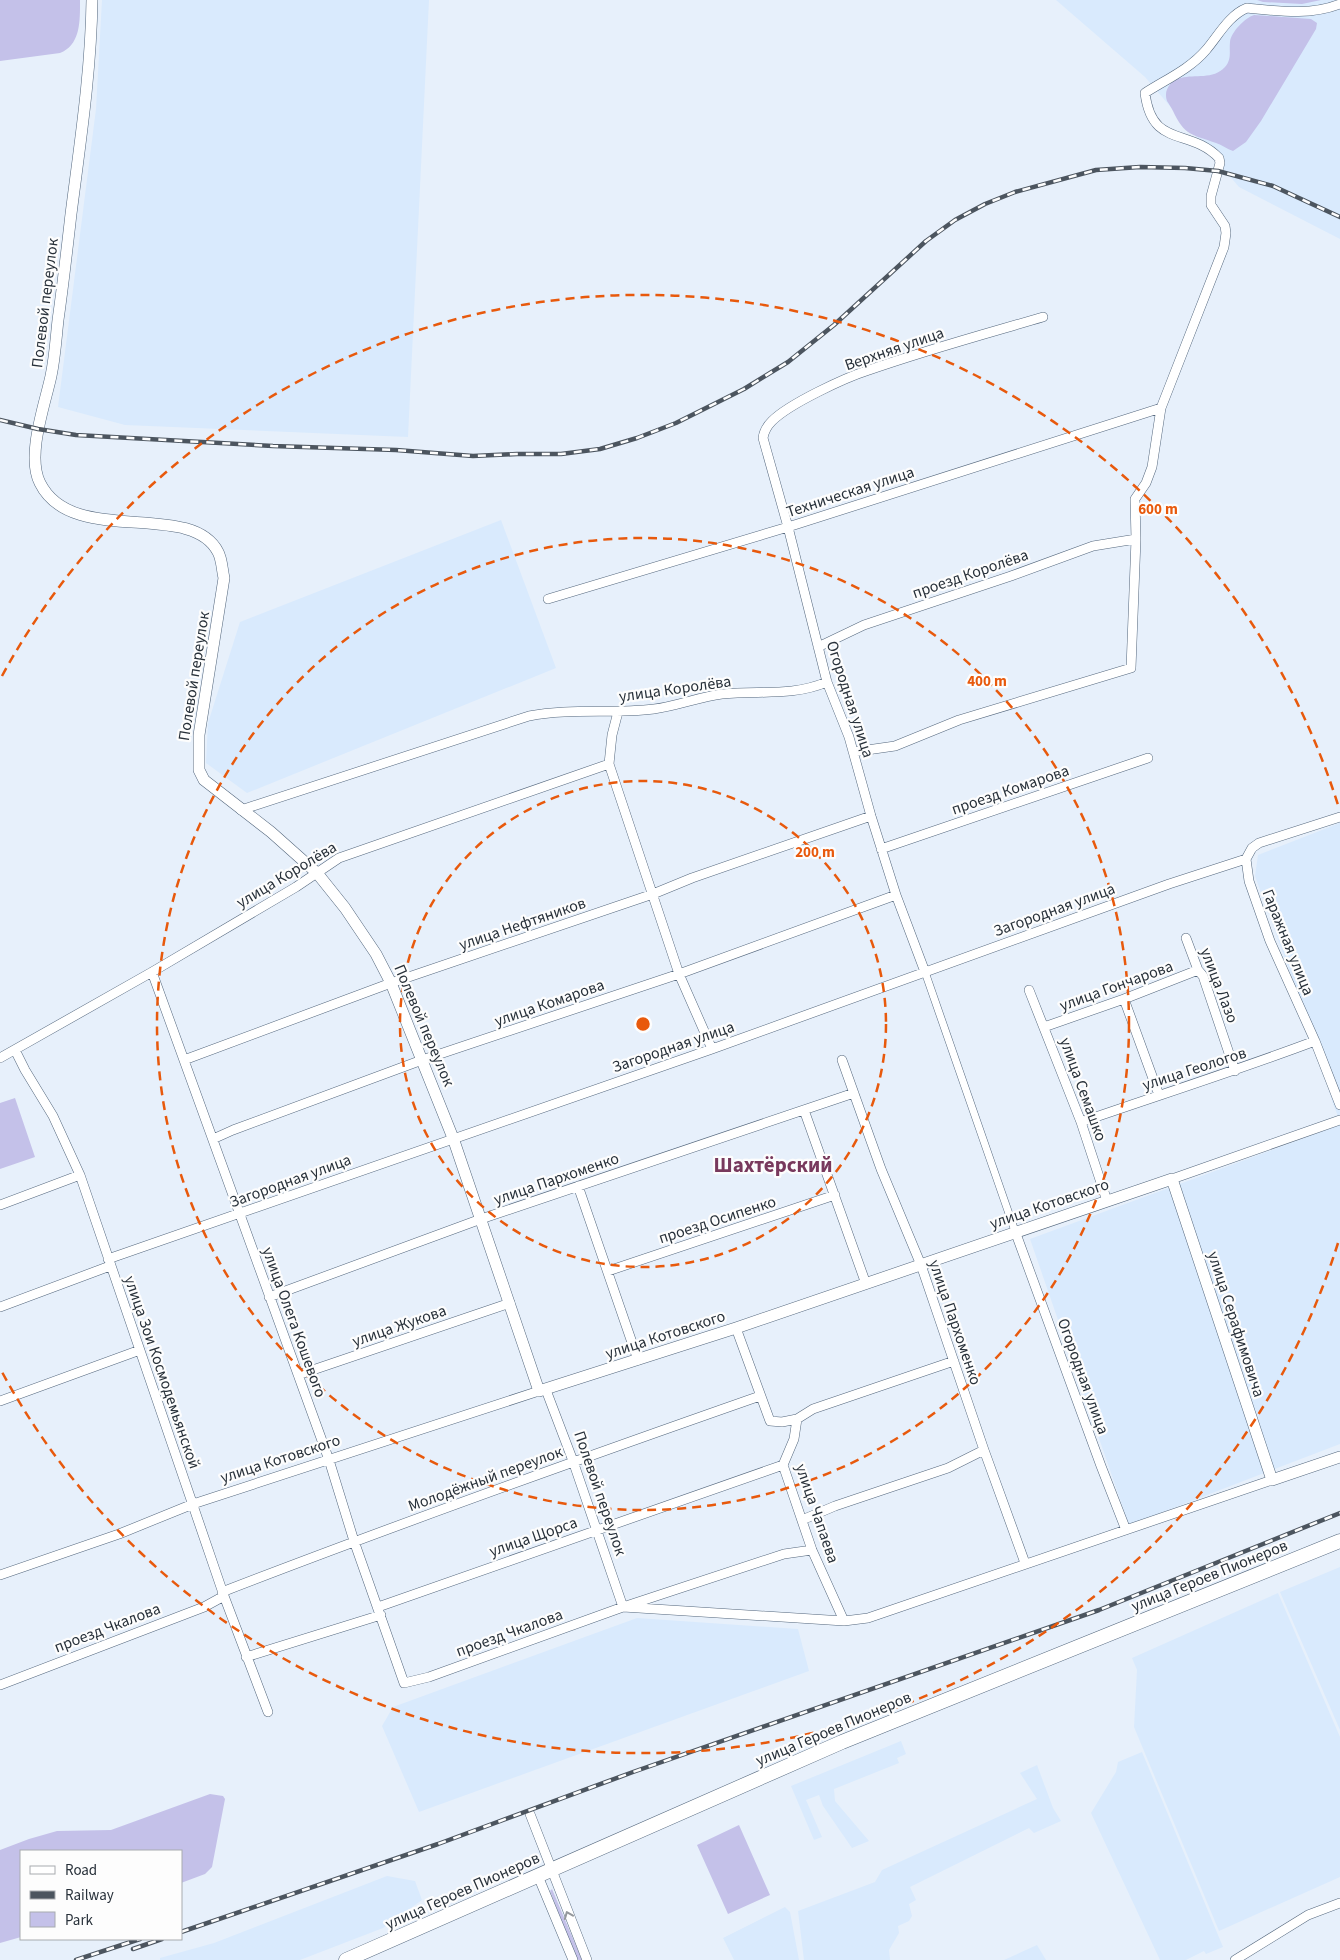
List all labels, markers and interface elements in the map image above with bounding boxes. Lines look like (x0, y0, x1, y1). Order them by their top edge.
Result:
street label: Полевой переулок (26, 237, 64, 369)
street label: Верхняя улица (842, 322, 947, 376)
street label: Техническая улица (784, 461, 917, 523)
text: 600 m (1138, 499, 1178, 520)
street label: проезд Королёва (909, 544, 1031, 604)
street label: Полевой переулок (173, 610, 215, 742)
street label: Огородная улица (821, 638, 879, 761)
street label: улица Королёва (618, 670, 733, 708)
text: 400 m (967, 671, 1007, 692)
street label: проезд Комарова (949, 760, 1072, 820)
street label: улица Королёва (232, 836, 341, 913)
text: 200 m (795, 842, 835, 863)
street label: Загородная улица (990, 878, 1118, 942)
street label: Гаражная улица (1257, 886, 1319, 999)
street label: улица Нефтяников (456, 892, 589, 956)
street label: улица Лазо (1195, 944, 1244, 1026)
street label: улица Гончарова (1057, 955, 1176, 1017)
street label: Полевой переулок (388, 961, 460, 1090)
street label: улица Комарова (491, 974, 607, 1032)
centre of rings (634, 1015, 652, 1033)
street label: Загородная улица (609, 1016, 737, 1078)
street label: улица Семашко (1054, 1034, 1112, 1144)
street label: улица Геологов (1140, 1042, 1249, 1096)
street label: улица Пархоменко (491, 1147, 622, 1211)
street label: Загородная улица (226, 1149, 354, 1213)
district label: Шахтёрский (713, 1150, 833, 1180)
street label: улица Котовского (987, 1173, 1112, 1235)
street label: проезд Осипенко (656, 1191, 779, 1249)
street label: улица Олега Кошевого (257, 1244, 332, 1401)
street label: улица Серафимовича (1202, 1249, 1270, 1400)
street label: улица Пархоменко (923, 1257, 987, 1388)
street label: улица Зои Космодемьянской (119, 1273, 205, 1472)
street label: улица Жукова (349, 1300, 449, 1352)
street label: улица Котовского (603, 1305, 728, 1365)
street label: Огородная улица (1052, 1315, 1114, 1437)
street label: Полевой переулок (568, 1428, 632, 1559)
street label: улица Котовского (218, 1429, 343, 1489)
street label: Молодёжный переулок (405, 1441, 566, 1517)
street label: улица Чапаева (790, 1461, 844, 1566)
street label: улица Щорса (486, 1512, 580, 1562)
street label: улица Героев Пионеров (1128, 1534, 1291, 1617)
street label: проезд Чкалова (51, 1598, 164, 1658)
street label: проезд Чкалова (453, 1603, 566, 1662)
street label: улица Героев Пионеров (752, 1686, 914, 1772)
street label: улица Героев Пионеров (382, 1847, 543, 1935)
legend (20, 1850, 182, 1940)
text: Road (65, 1860, 97, 1881)
text: Railway (65, 1885, 114, 1906)
text: Park (65, 1910, 94, 1931)
one-way arrow (564, 1911, 575, 1920)

